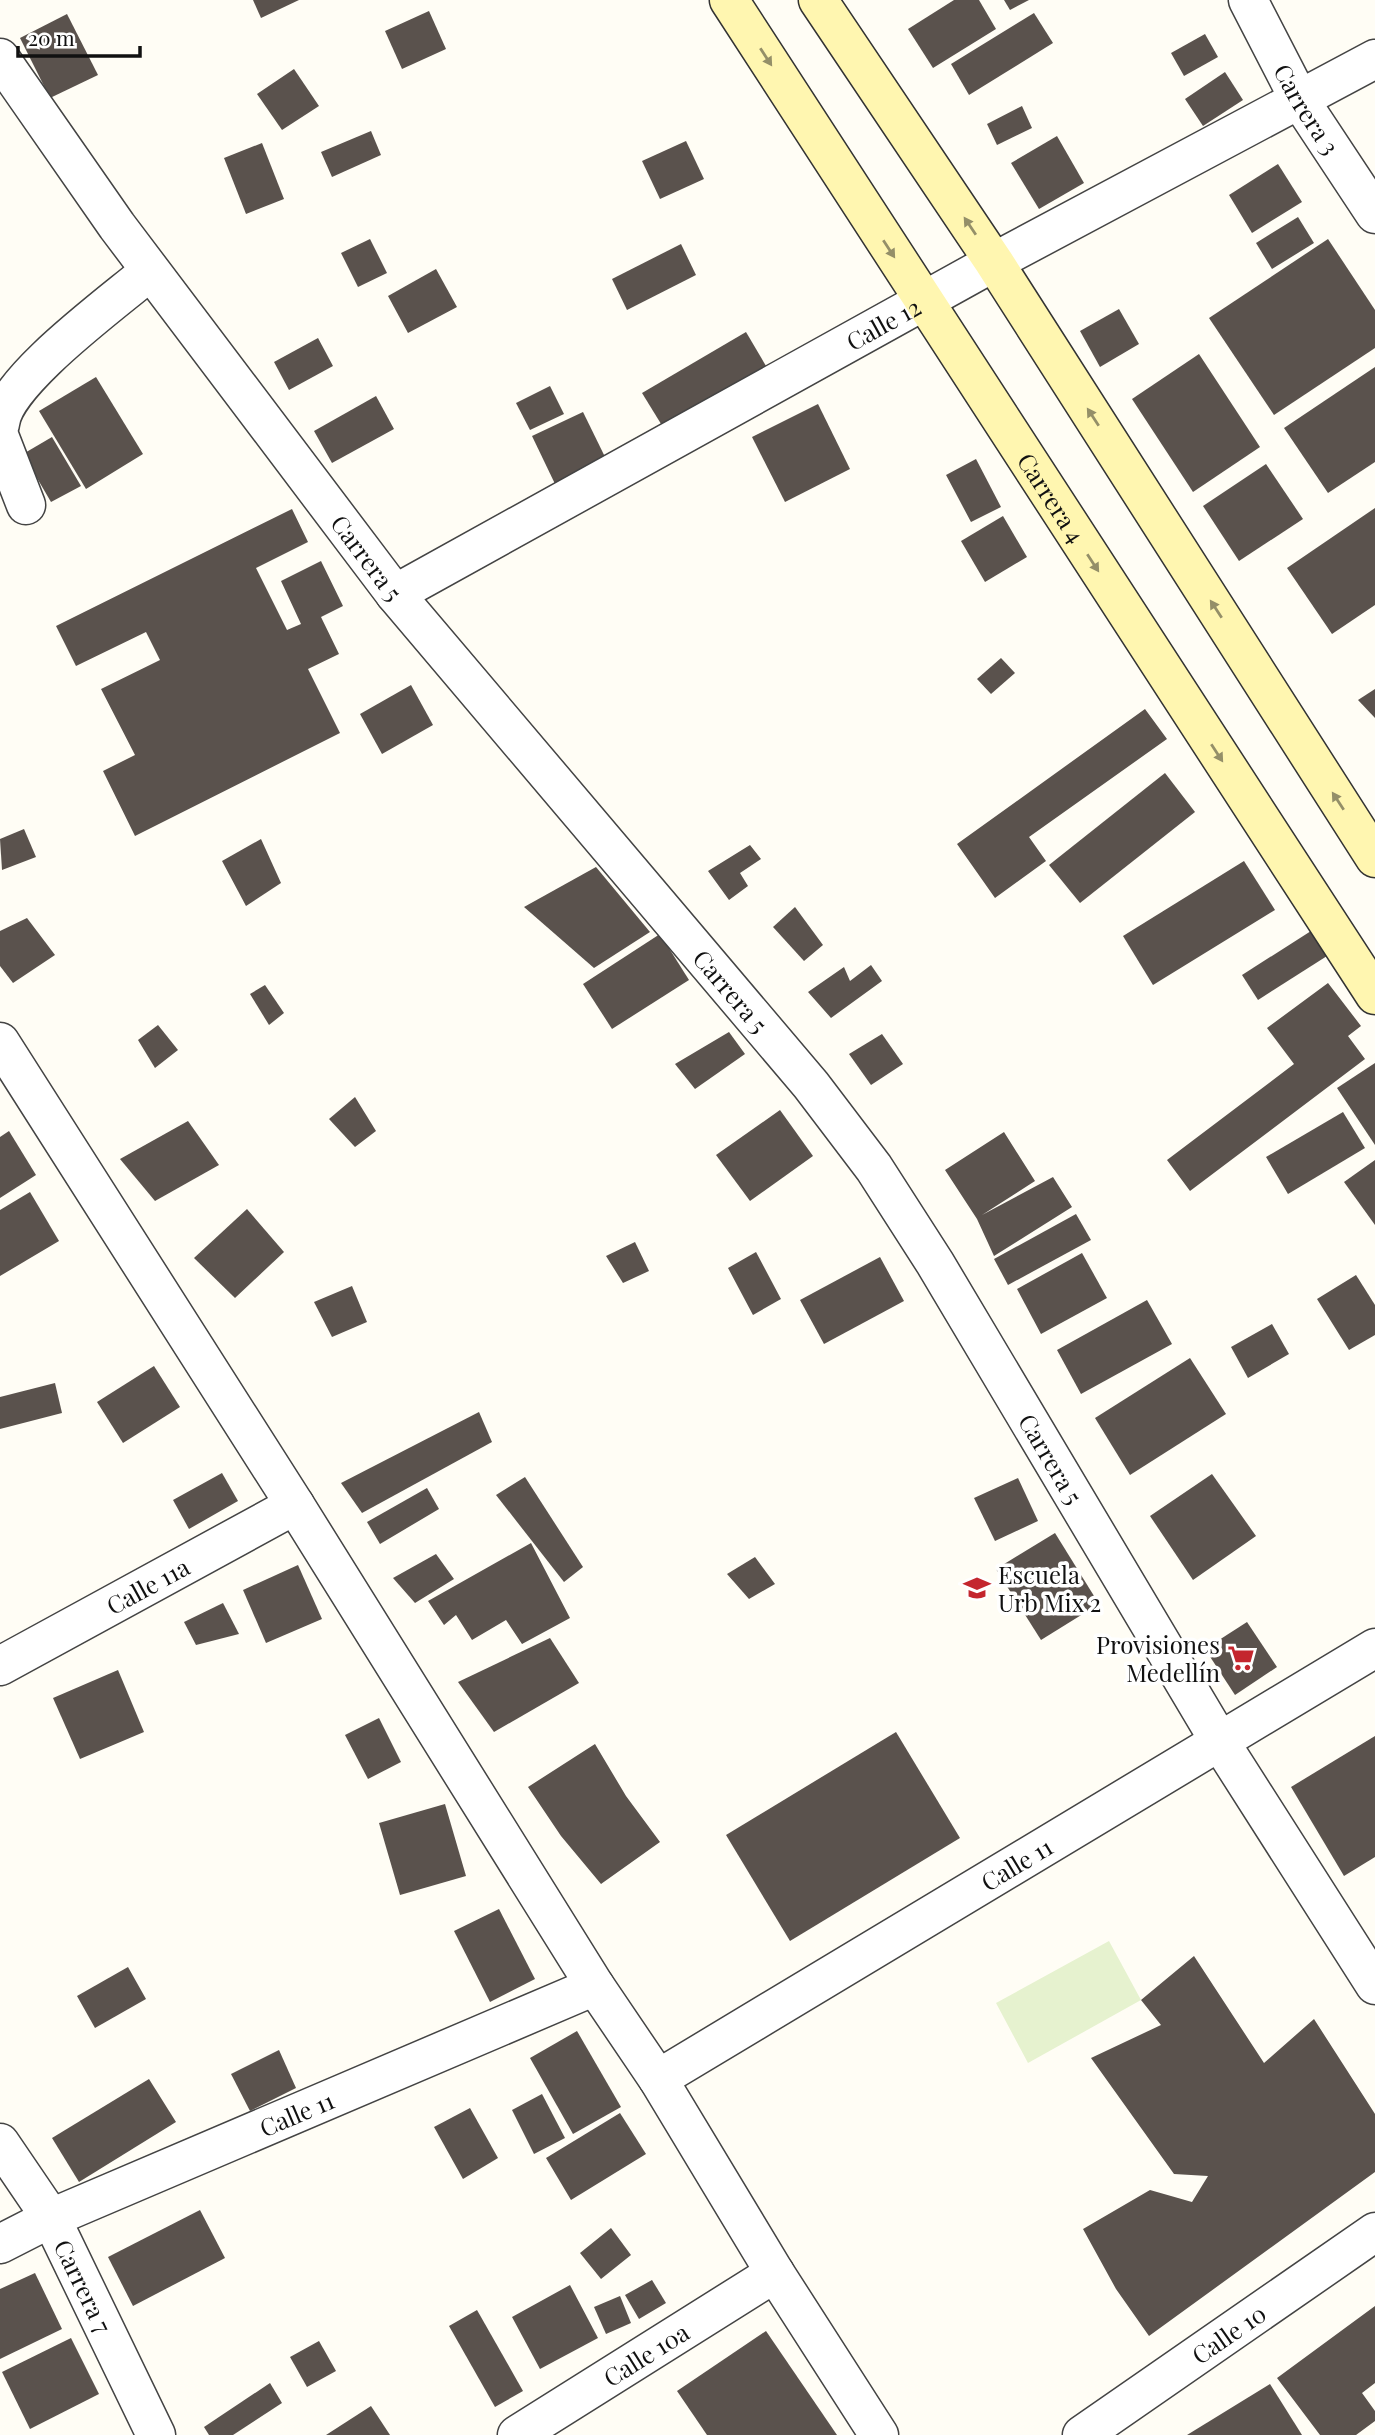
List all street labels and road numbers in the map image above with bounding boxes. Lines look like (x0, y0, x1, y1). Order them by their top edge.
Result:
street label: Carrera 3 (1268, 58, 1347, 160)
street label: Calle 12 (840, 290, 926, 357)
street label: Carrera 4 (1011, 446, 1093, 549)
street label: Carrera 5 (324, 508, 410, 607)
street label: Carrera 5 (687, 942, 776, 1039)
street label: Carrera 5 (1012, 1407, 1091, 1510)
street label: Calle 11a (100, 1550, 195, 1621)
street label: Calle 11 (975, 1830, 1058, 1897)
street label: Calle 11 (254, 2083, 339, 2143)
street label: Carrera 7 (48, 2234, 120, 2338)
street label: Calle 10 (1185, 2297, 1272, 2371)
street label: Calle 10a (597, 2315, 695, 2393)

